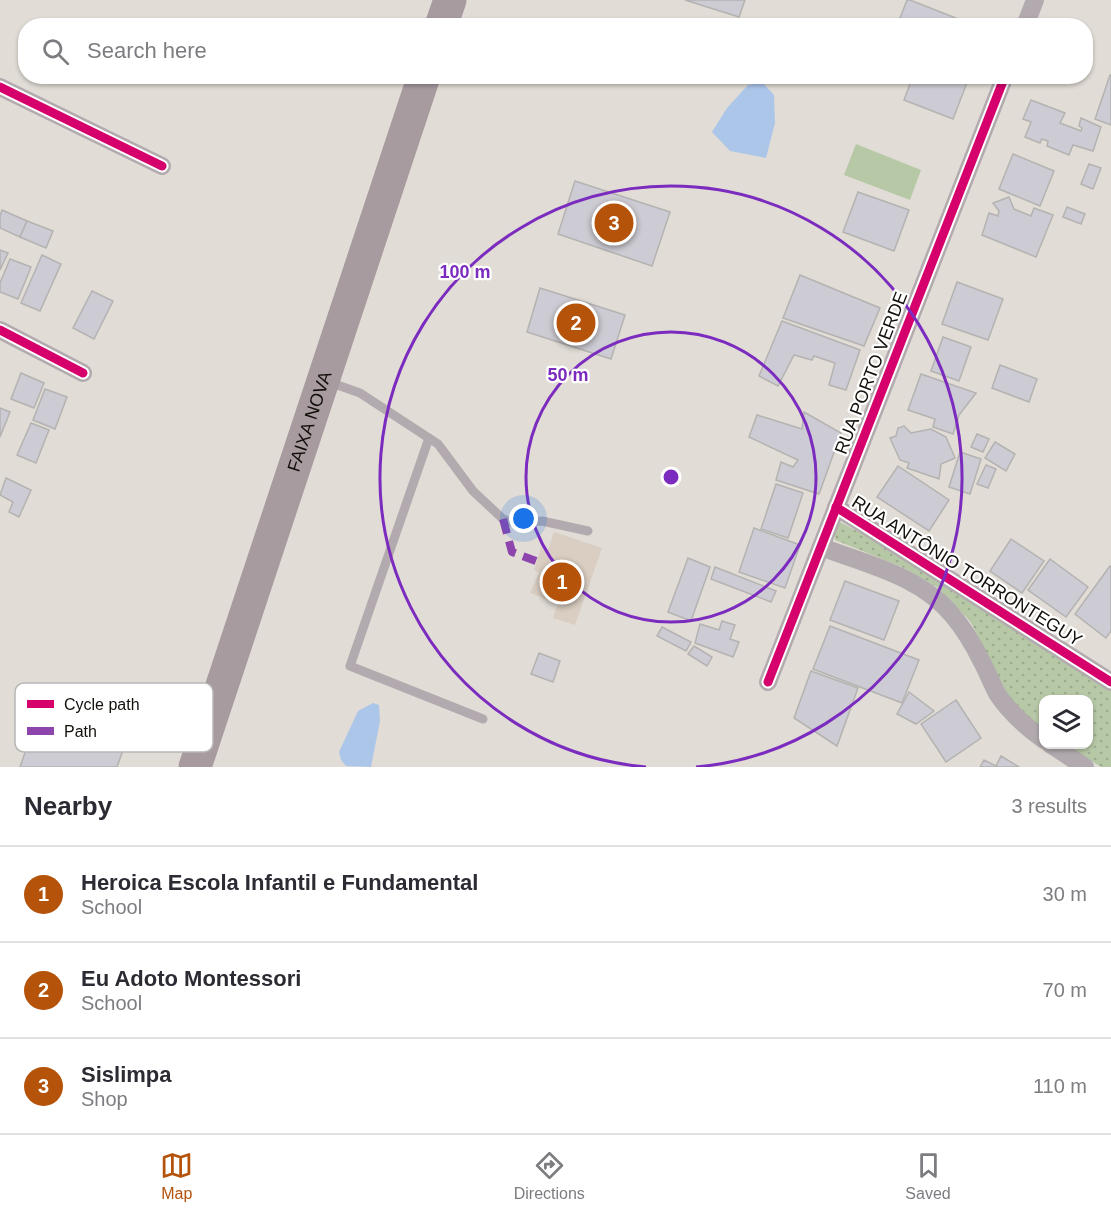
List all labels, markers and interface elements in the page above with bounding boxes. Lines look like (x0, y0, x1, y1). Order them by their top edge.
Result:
search box (18, 18, 1093, 84)
icon: search (39, 35, 72, 68)
text: Search here (87, 38, 207, 63)
pin: 3 (594, 200, 634, 246)
text: 100 m (439, 262, 491, 282)
street label: RUA PORTO VERDE (831, 289, 911, 457)
pin: 2 (556, 300, 596, 346)
text: 50 m (547, 365, 589, 385)
street label: FAIXA NOVA (284, 369, 335, 474)
centre of rings (661, 467, 681, 487)
street label: RUA ANTÔNIO TORRONTEGUY (848, 491, 1086, 650)
your location (509, 504, 538, 533)
pin: 1 (542, 560, 582, 604)
legend (15, 683, 213, 752)
map controls (1039, 695, 1093, 749)
button: layers (1039, 695, 1093, 749)
text: Cycle path (64, 696, 140, 713)
text: Path (64, 723, 97, 740)
text: Nearby (24, 791, 112, 821)
text: 3 results (1011, 795, 1087, 817)
text: Heroica Escola Infantil e Fundamental (81, 870, 478, 895)
text: 1 (38, 883, 49, 905)
text: 30 m (1043, 883, 1087, 905)
text: School (81, 896, 142, 918)
text: Eu Adoto Montessori (81, 966, 301, 991)
text: 2 (38, 979, 49, 1001)
text: 70 m (1043, 979, 1087, 1001)
text: School (81, 992, 142, 1014)
text: Sislimpa (81, 1062, 171, 1087)
text: 3 (38, 1075, 49, 1097)
text: 110 m (1033, 1075, 1087, 1097)
text: Shop (81, 1088, 128, 1110)
tab: Map (160, 1149, 193, 1203)
tab: Directions (514, 1149, 585, 1203)
tab: Saved (905, 1149, 951, 1203)

